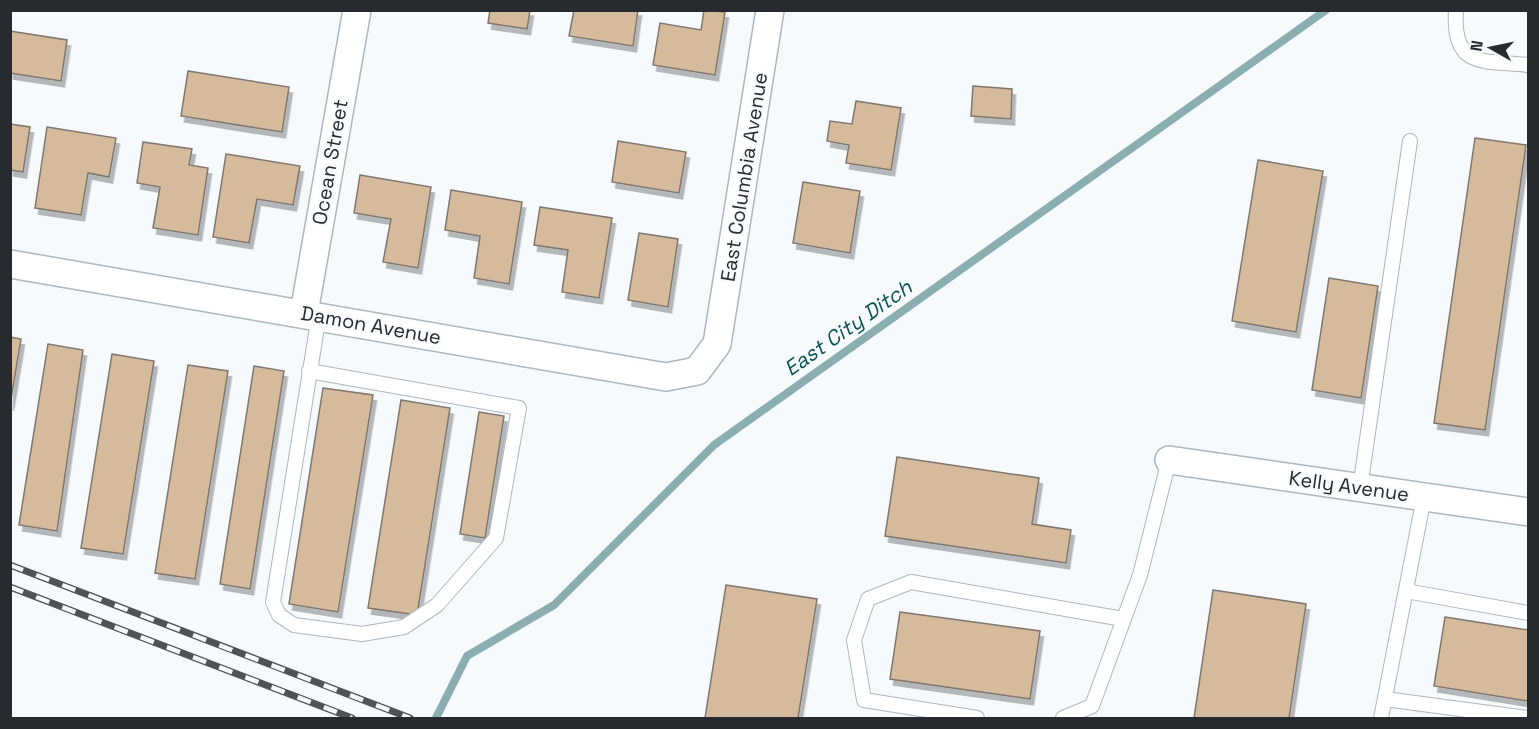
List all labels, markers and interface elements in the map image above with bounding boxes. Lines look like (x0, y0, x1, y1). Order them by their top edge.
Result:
north arrow (1461, 18, 1521, 78)
text: N (1465, 39, 1488, 53)
street label: East Columbia Avenue (715, 70, 773, 284)
street label: Ocean Street (306, 97, 354, 227)
water label: East City Ditch (779, 273, 918, 382)
street label: Damon Avenue (299, 300, 443, 350)
street label: Kelly Avenue (1287, 465, 1411, 507)

